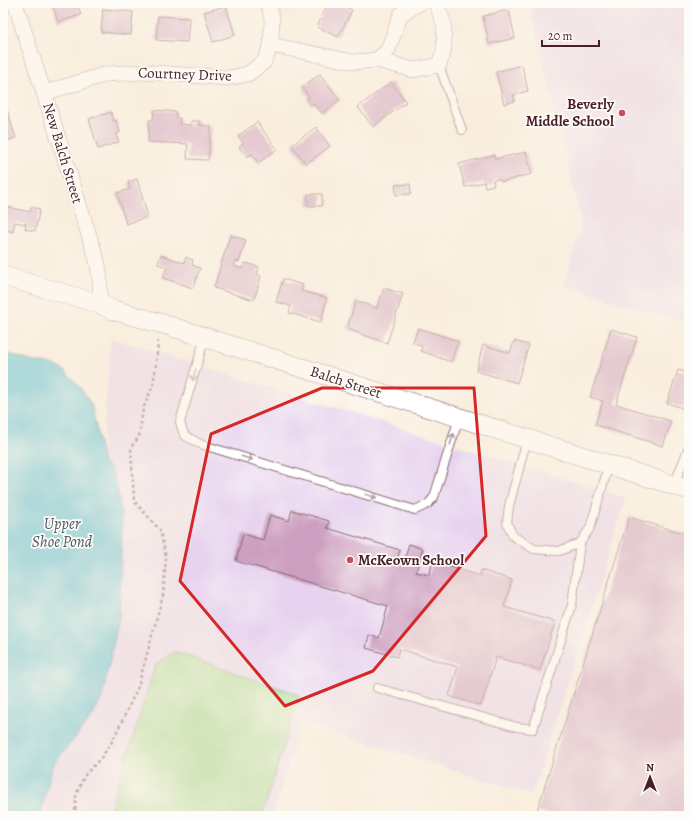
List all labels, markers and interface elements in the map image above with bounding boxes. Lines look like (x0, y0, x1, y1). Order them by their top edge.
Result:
scale bar (542, 22, 599, 48)
text: 20 m (548, 28, 572, 44)
street label: Courtney Drive (138, 62, 232, 86)
place label: Beverly Middle School (526, 94, 615, 131)
street label: New Balch Street (38, 100, 88, 206)
marker: Beverly Middle School (617, 108, 627, 118)
street label: Balch Street (308, 361, 384, 403)
one-way arrow (190, 368, 197, 381)
one-way arrow (449, 433, 456, 446)
one-way arrow (240, 455, 253, 462)
one-way arrow (365, 493, 377, 501)
water label: Upper Shoe Pond (32, 513, 93, 553)
place label: McKeown School (358, 550, 464, 570)
marker: McKeown School (345, 555, 355, 565)
north arrow (630, 757, 670, 797)
text: N (646, 760, 654, 775)

